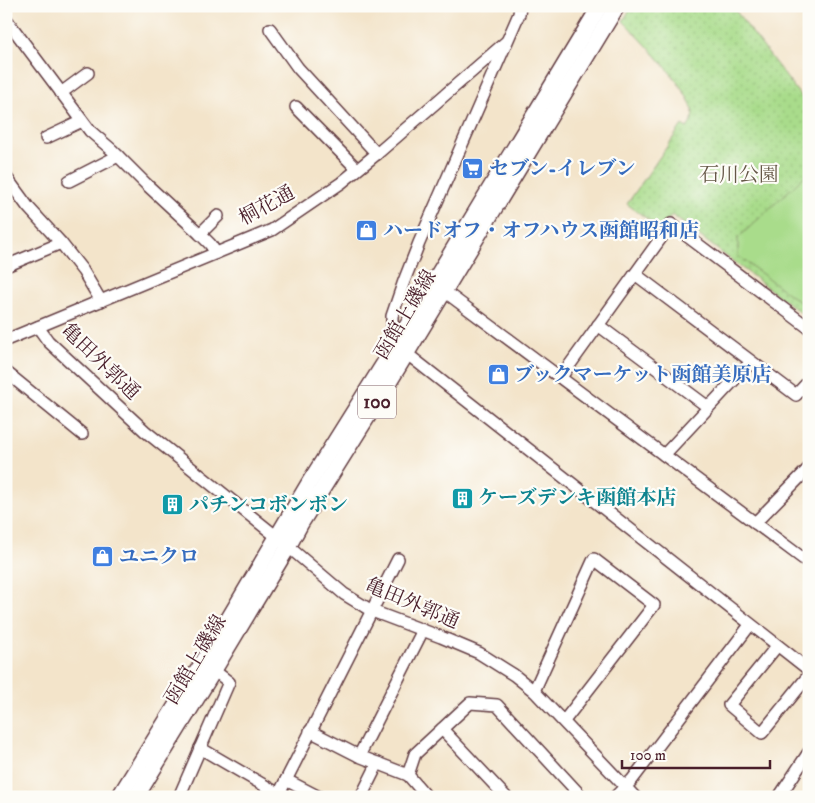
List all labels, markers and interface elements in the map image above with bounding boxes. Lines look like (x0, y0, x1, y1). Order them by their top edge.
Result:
supermarket icon: セブン-イレブン (461, 157, 485, 181)
place label: セブン-イレブン (489, 157, 636, 182)
park label: 石川公園 (699, 163, 779, 188)
street label: 桐花通 (235, 181, 299, 231)
shop icon: ハードオフ・オフハウス函館昭和店 (355, 219, 379, 243)
place label: ハードオフ・オフハウス函館昭和店 (383, 219, 699, 244)
street label: 函館上磯線 (370, 266, 442, 364)
street label: 亀田外郭通 (55, 318, 145, 406)
shop icon: ブックマーケット函館美原店 (486, 363, 510, 387)
place label: ブックマーケット函館美原店 (514, 363, 772, 388)
road number: 100 (358, 386, 396, 418)
building icon: ケーズデンキ函館本店 (450, 486, 474, 510)
place label: ケーズデンキ函館本店 (478, 486, 676, 511)
building icon: パチンコボンボン (161, 493, 185, 517)
place label: パチンコボンボン (189, 493, 348, 518)
shop icon: ユニクロ (91, 545, 115, 569)
place label: ユニクロ (119, 545, 199, 570)
street label: 亀田外郭通 (361, 573, 463, 635)
street label: 函館上磯線 (160, 611, 232, 709)
scale bar (622, 738, 770, 770)
text: 100 m (630, 746, 666, 765)

